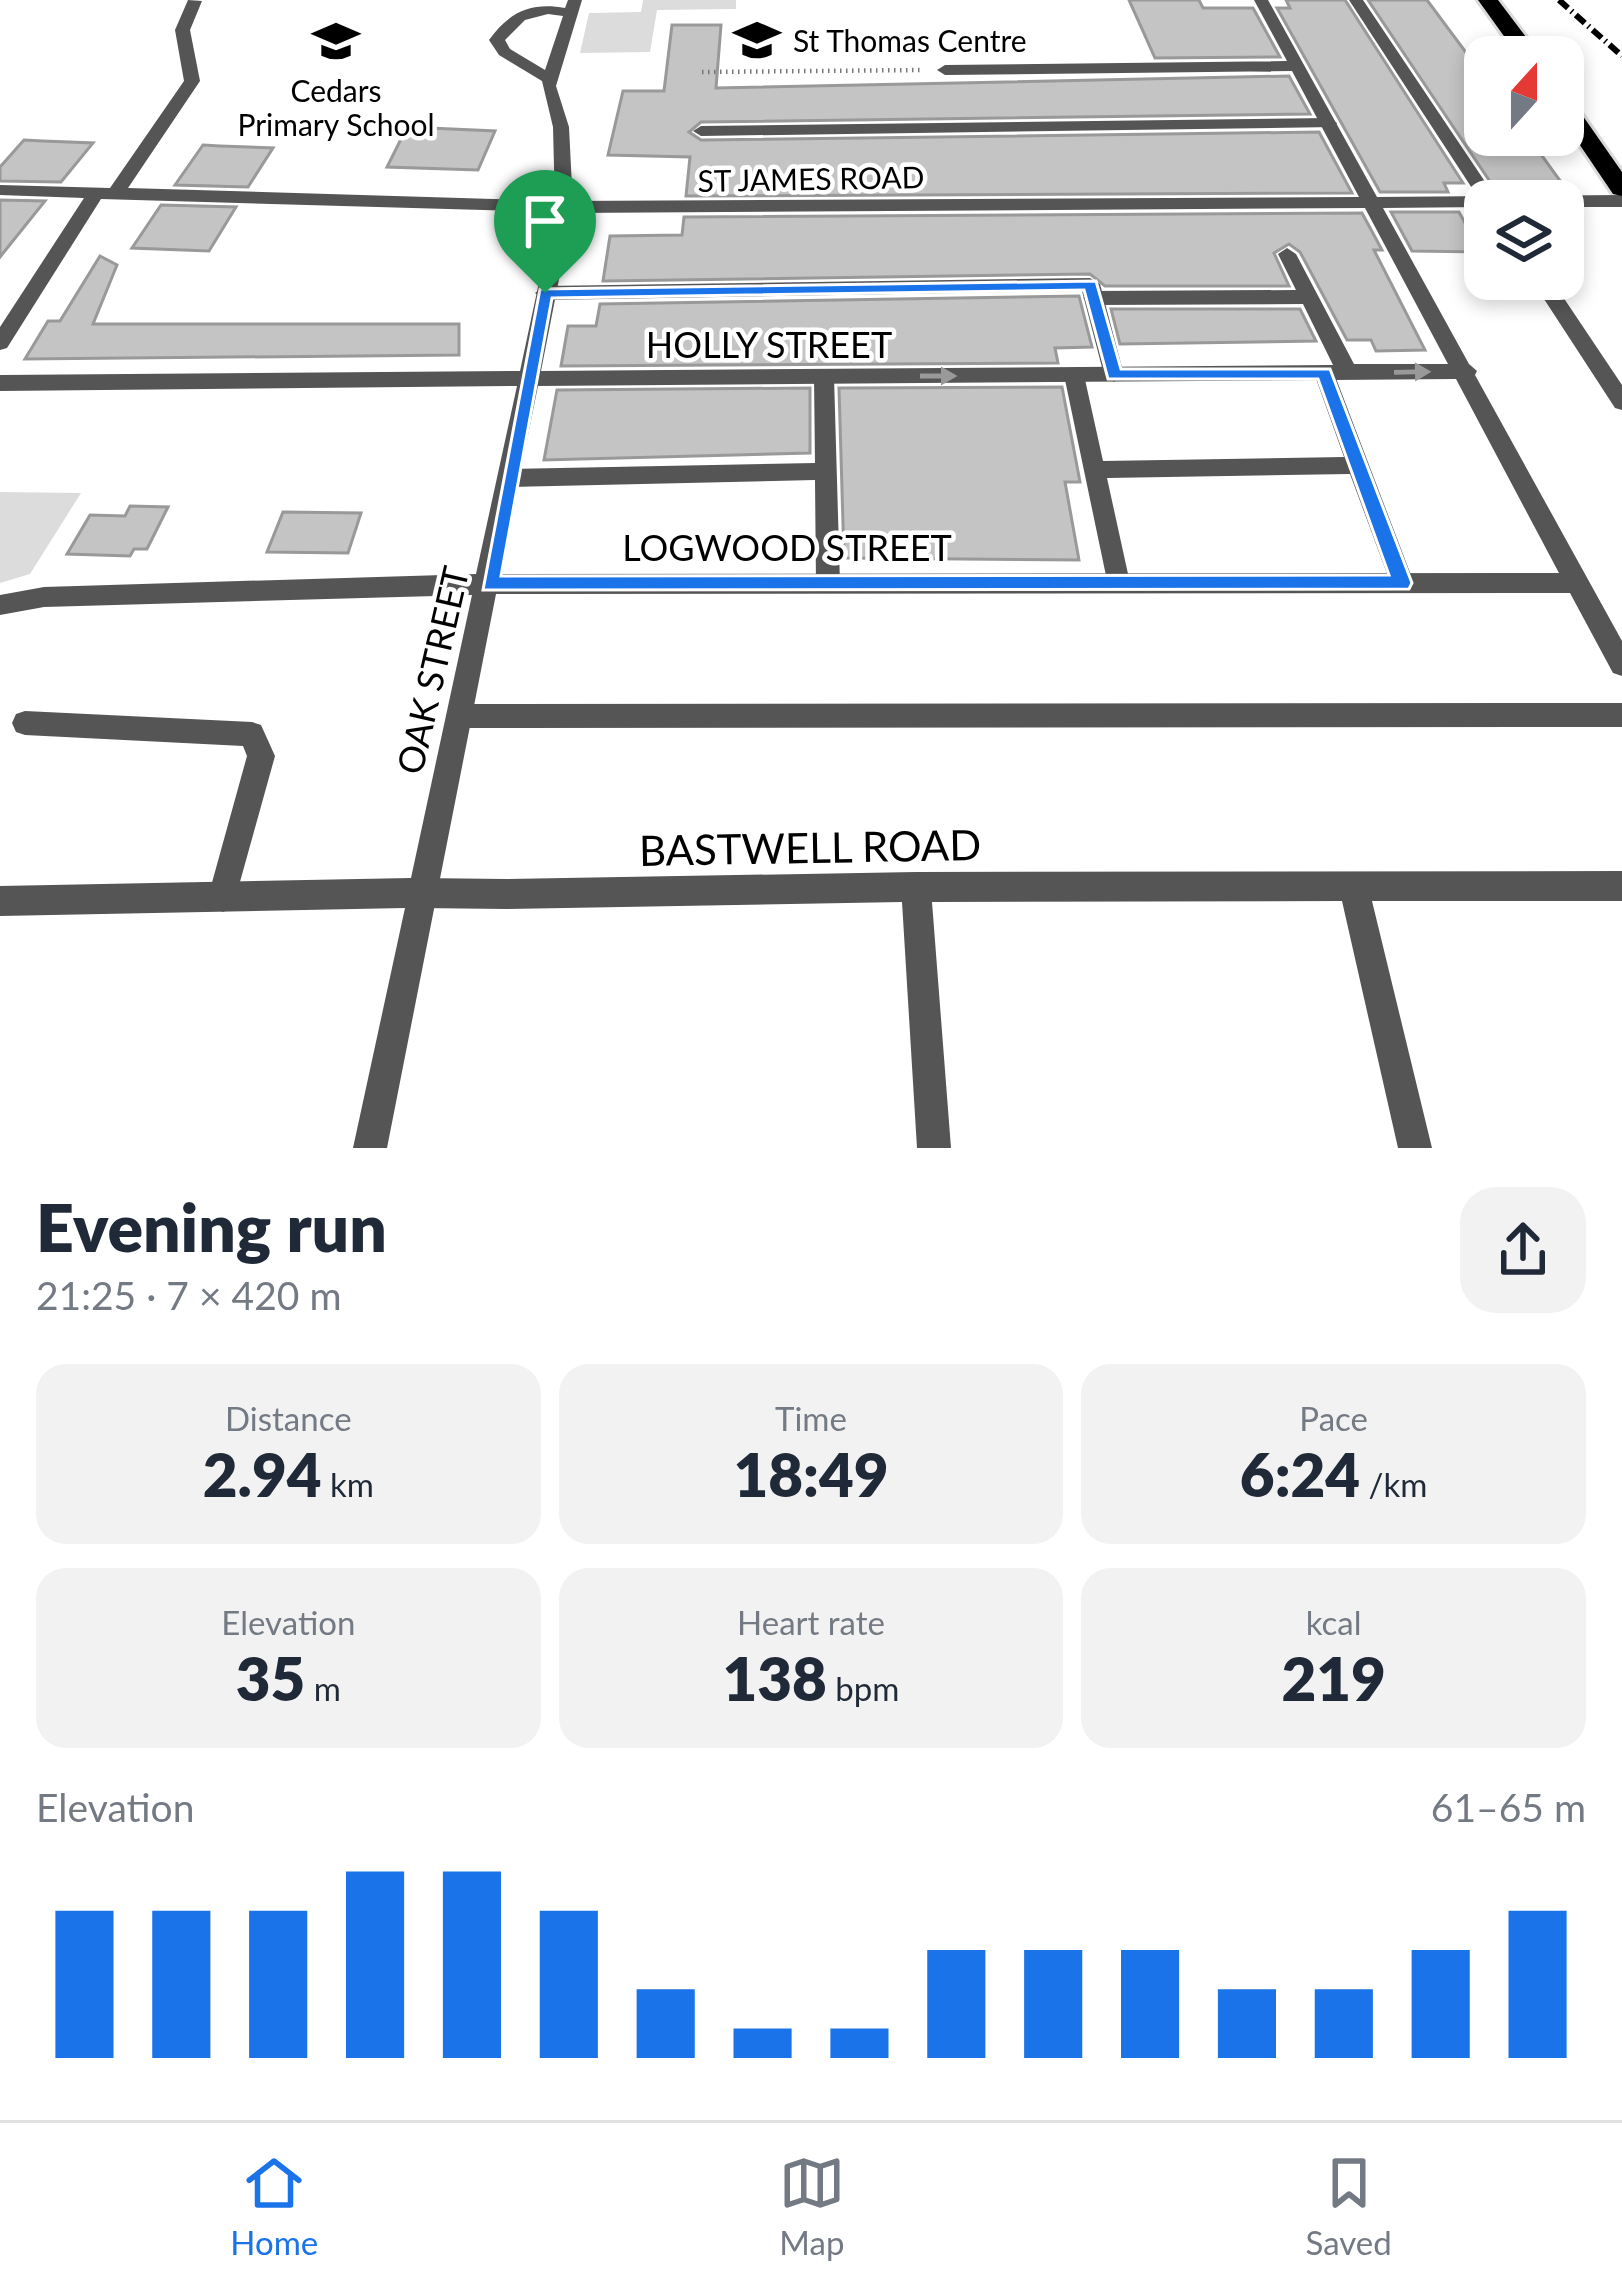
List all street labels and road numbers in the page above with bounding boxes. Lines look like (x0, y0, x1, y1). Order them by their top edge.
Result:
street label: ST JAMES ROAD (697, 158, 925, 198)
street label: HOLLY STREET (646, 322, 892, 366)
street label: LOGWOOD STREET (622, 525, 952, 569)
street label: OAK STREET (387, 562, 477, 778)
street label: BASTWELL ROAD (638, 819, 982, 875)

